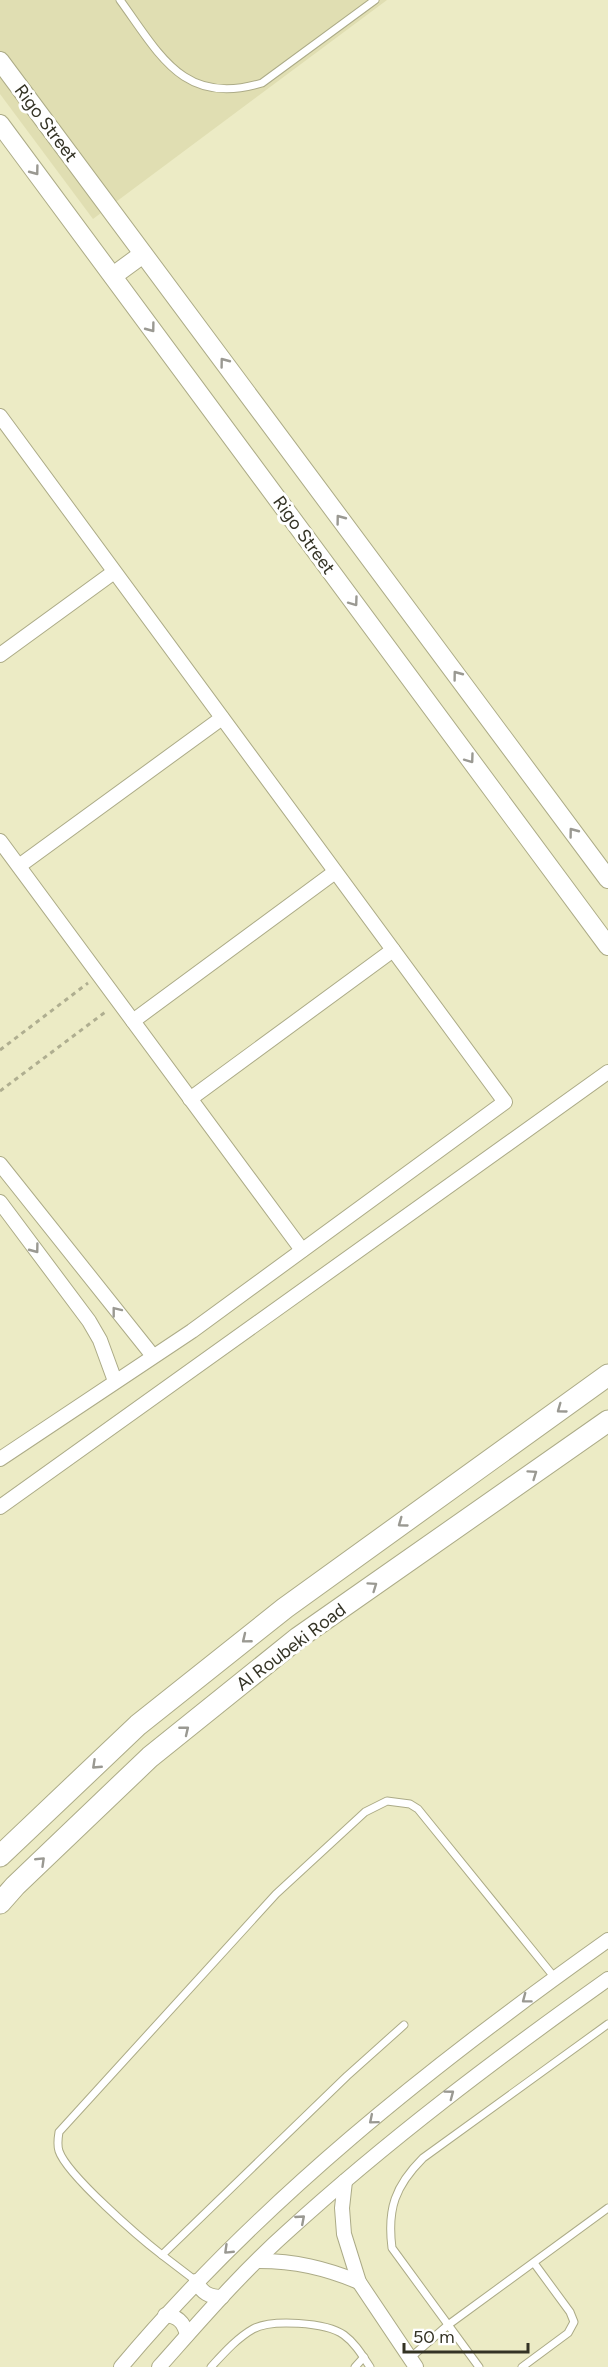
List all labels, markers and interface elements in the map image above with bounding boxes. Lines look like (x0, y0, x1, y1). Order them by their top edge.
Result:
street label: Rigo Street (10, 80, 82, 166)
one-way arrow (28, 164, 39, 175)
one-way arrow (144, 321, 155, 332)
one-way arrow (220, 358, 231, 369)
street label: Rigo Street (268, 492, 340, 579)
one-way arrow (336, 514, 347, 525)
one-way arrow (347, 596, 358, 607)
one-way arrow (453, 671, 464, 682)
one-way arrow (463, 753, 474, 764)
one-way arrow (569, 827, 580, 838)
one-way arrow (28, 1243, 39, 1254)
one-way arrow (113, 1306, 124, 1317)
one-way arrow (556, 1402, 567, 1413)
one-way arrow (526, 1470, 537, 1481)
one-way arrow (398, 1516, 409, 1527)
one-way arrow (366, 1582, 377, 1593)
street label: Al Roubeki Road (232, 1599, 350, 1695)
one-way arrow (241, 1632, 252, 1643)
one-way arrow (178, 1726, 189, 1737)
one-way arrow (93, 1757, 104, 1768)
one-way arrow (34, 1857, 44, 1868)
one-way arrow (522, 1992, 533, 2003)
one-way arrow (444, 2090, 455, 2101)
one-way arrow (369, 2112, 380, 2123)
one-way arrow (294, 2215, 305, 2226)
one-way arrow (225, 2243, 235, 2254)
scale bar (404, 2316, 528, 2354)
text: 50 m (413, 2326, 455, 2348)

